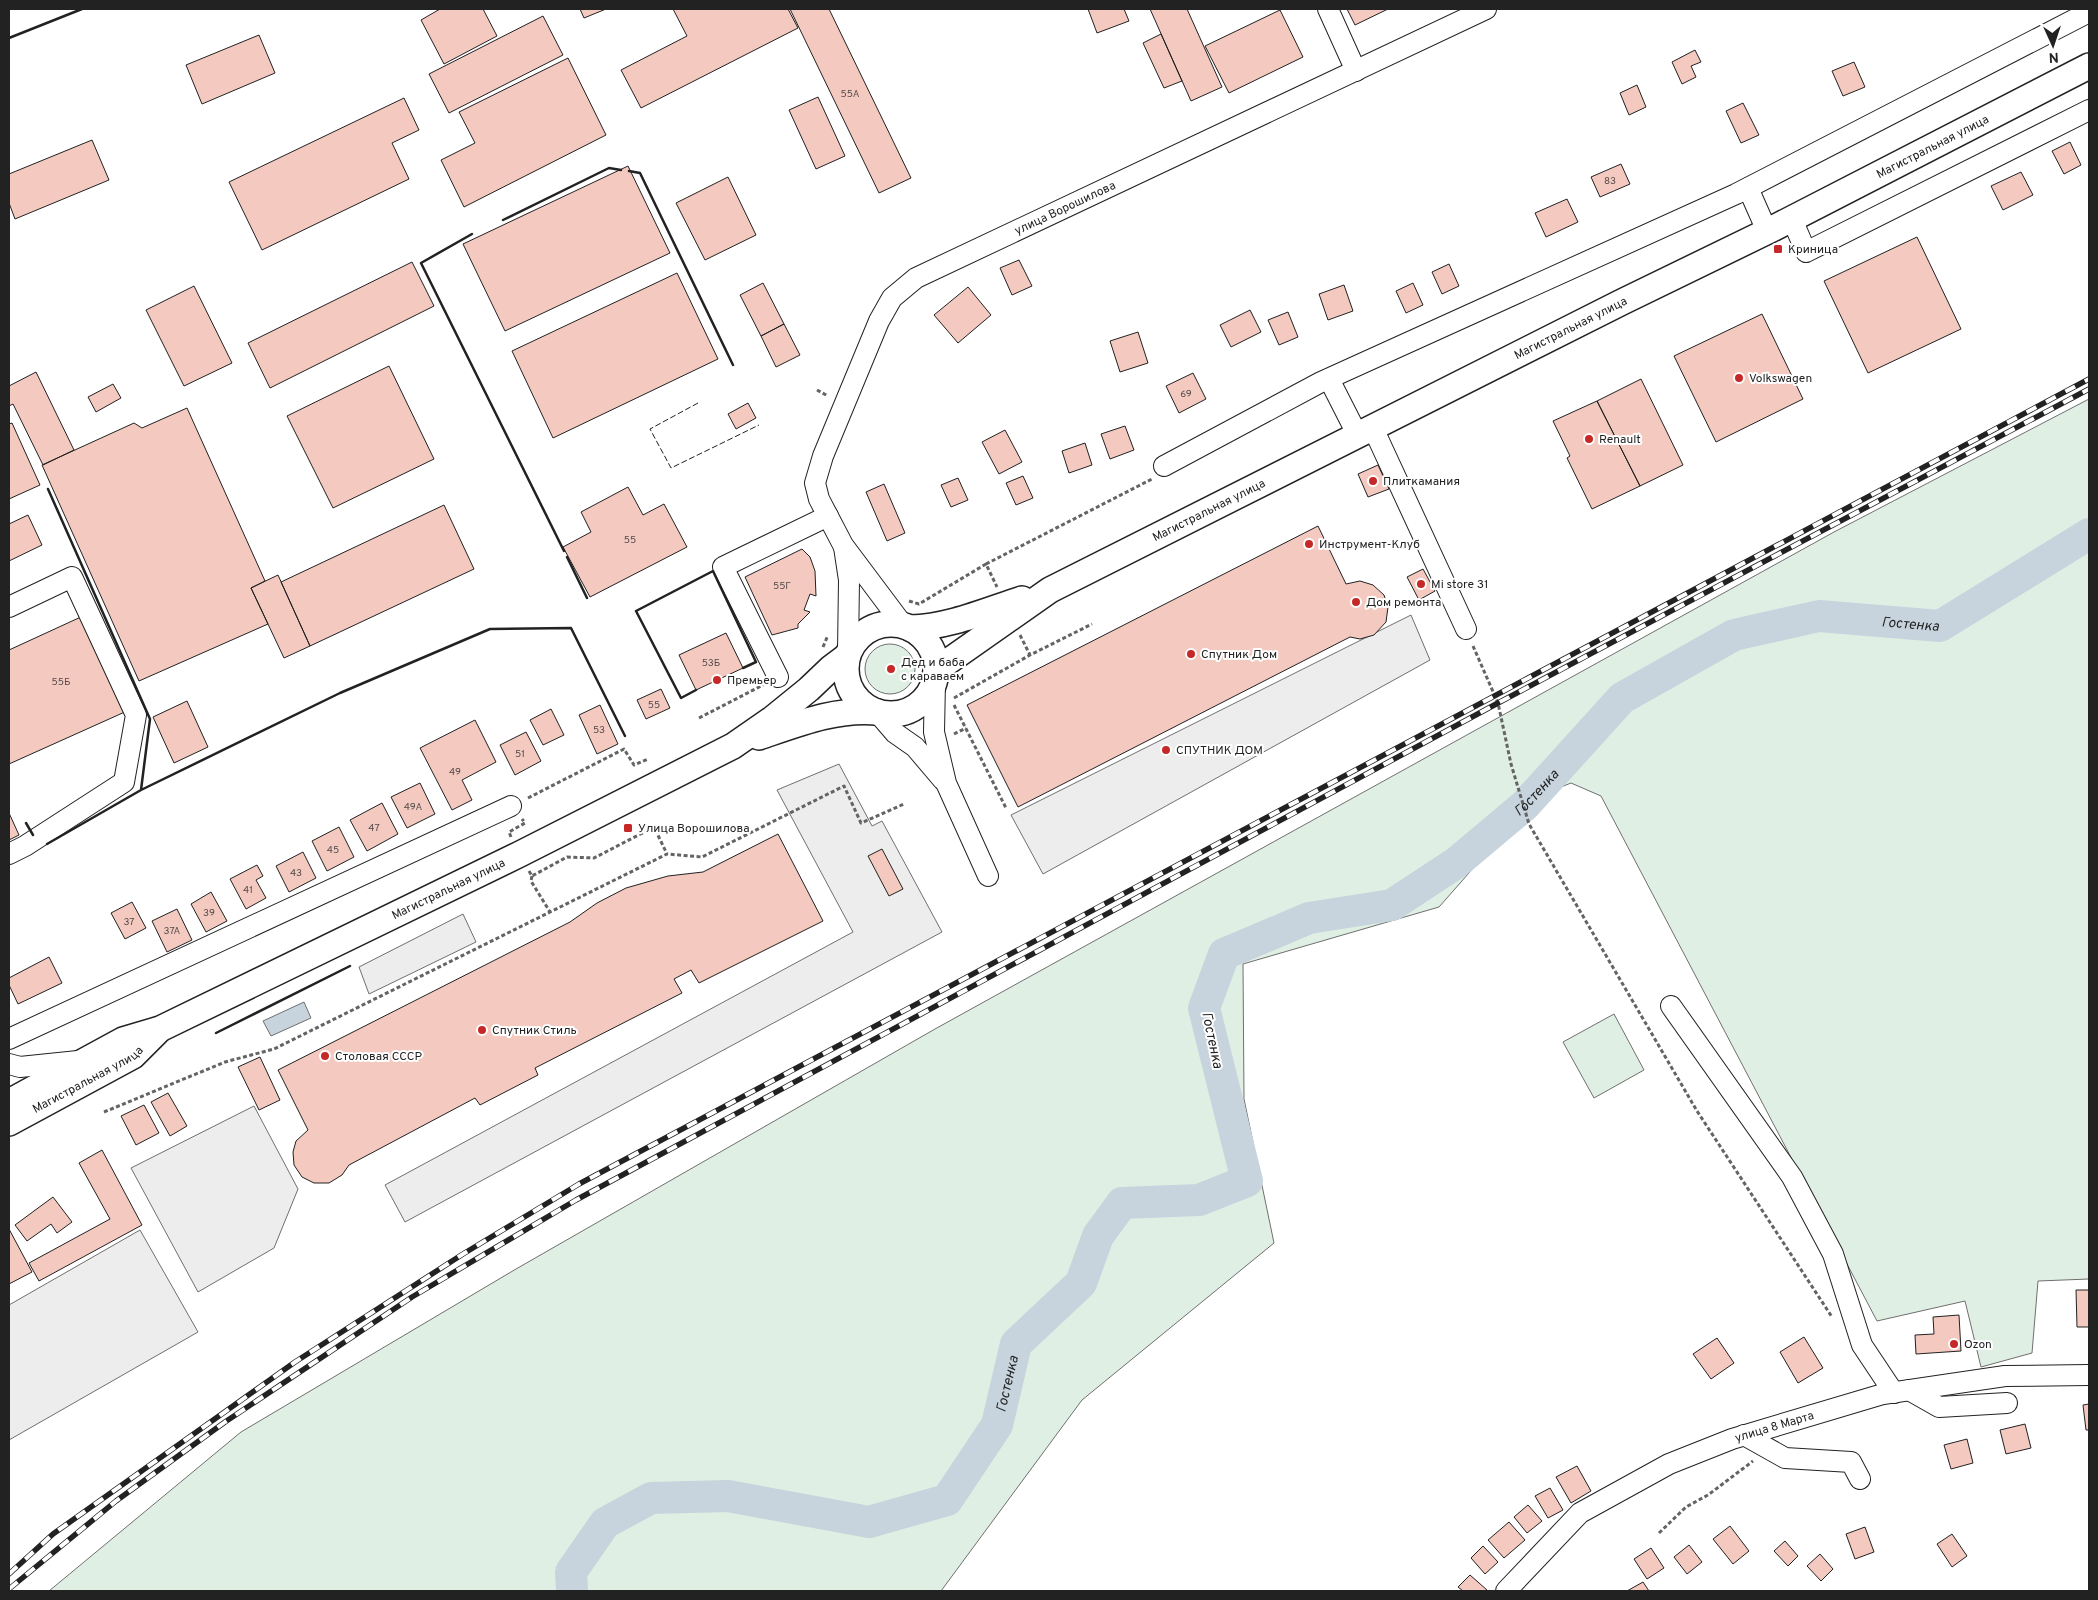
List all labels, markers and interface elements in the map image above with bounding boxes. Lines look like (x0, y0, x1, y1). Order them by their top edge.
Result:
north arrow (2028, 20, 2078, 70)
text: N (2048, 48, 2059, 65)
house number: 55А (840, 88, 860, 101)
street label: Магистральная улица (1874, 112, 1992, 183)
house number: 83 (1604, 175, 1616, 188)
street label: улица Ворошилова (1012, 178, 1119, 239)
place label: Криница (1788, 242, 1838, 258)
marker: Криница (1772, 243, 1784, 255)
street label: Магистральная улица (1512, 294, 1630, 364)
place label: Volkswagen (1749, 371, 1812, 387)
marker: Volkswagen (1733, 372, 1745, 384)
house number: 69 (1180, 388, 1192, 401)
place label: Renault (1599, 432, 1641, 448)
marker: Renault (1583, 433, 1595, 445)
place label: Плиткамания (1383, 474, 1460, 490)
marker: Плиткамания (1367, 475, 1379, 487)
street label: Магистральная улица (1150, 476, 1268, 546)
house number: 55 (624, 534, 636, 547)
place label: Инструмент-Клуб (1319, 537, 1420, 553)
marker: Инструмент-Клуб (1303, 538, 1315, 550)
place label: Mi store 31 (1431, 577, 1488, 593)
marker: Mi store 31 (1415, 578, 1427, 590)
house number: 55Г (773, 580, 791, 593)
place label: Дом ремонта (1366, 595, 1441, 611)
marker: Дом ремонта (1350, 596, 1362, 608)
water label: Гостенка (1881, 614, 1940, 636)
place label: Спутник Дом (1201, 647, 1277, 663)
marker: Спутник Дом (1185, 648, 1197, 660)
place label: Дед и баба с караваем (901, 655, 965, 685)
house number: 53Б (702, 657, 720, 670)
marker: Дед и баба с караваем (885, 663, 897, 675)
place label: Премьер (727, 673, 777, 689)
marker: Премьер (711, 674, 723, 686)
house number: 55Б (52, 676, 70, 689)
house number: 55 (648, 699, 660, 712)
house number: 53 (593, 724, 605, 737)
place label: СПУТНИК ДОМ (1176, 743, 1263, 759)
marker: СПУТНИК ДОМ (1160, 744, 1172, 756)
house number: 51 (515, 748, 525, 761)
house number: 49 (449, 766, 461, 779)
water label: Гостенка (1511, 766, 1563, 820)
house number: 49А (404, 801, 422, 814)
place label: Улица Ворошилова (638, 821, 750, 837)
house number: 47 (368, 822, 380, 835)
marker: Улица Ворошилова (622, 822, 634, 834)
house number: 45 (327, 844, 339, 857)
street label: Магистральная улица (389, 855, 508, 924)
house number: 43 (290, 867, 302, 880)
house number: 41 (243, 884, 253, 897)
house number: 39 (203, 907, 215, 920)
house number: 37 (123, 916, 135, 929)
house number: 37А (164, 925, 181, 938)
water label: Гостенка (1197, 1010, 1226, 1071)
place label: Спутник Стиль (492, 1023, 577, 1039)
marker: Спутник Стиль (476, 1024, 488, 1036)
street label: Магистральная улица (30, 1043, 147, 1118)
place label: Столовая СССР (335, 1049, 422, 1065)
marker: Столовая СССР (319, 1050, 331, 1062)
place label: Ozon (1964, 1337, 1992, 1353)
marker: Ozon (1948, 1338, 1960, 1350)
water label: Гостенка (993, 1353, 1023, 1414)
street label: улица 8 Марта (1733, 1408, 1816, 1447)

